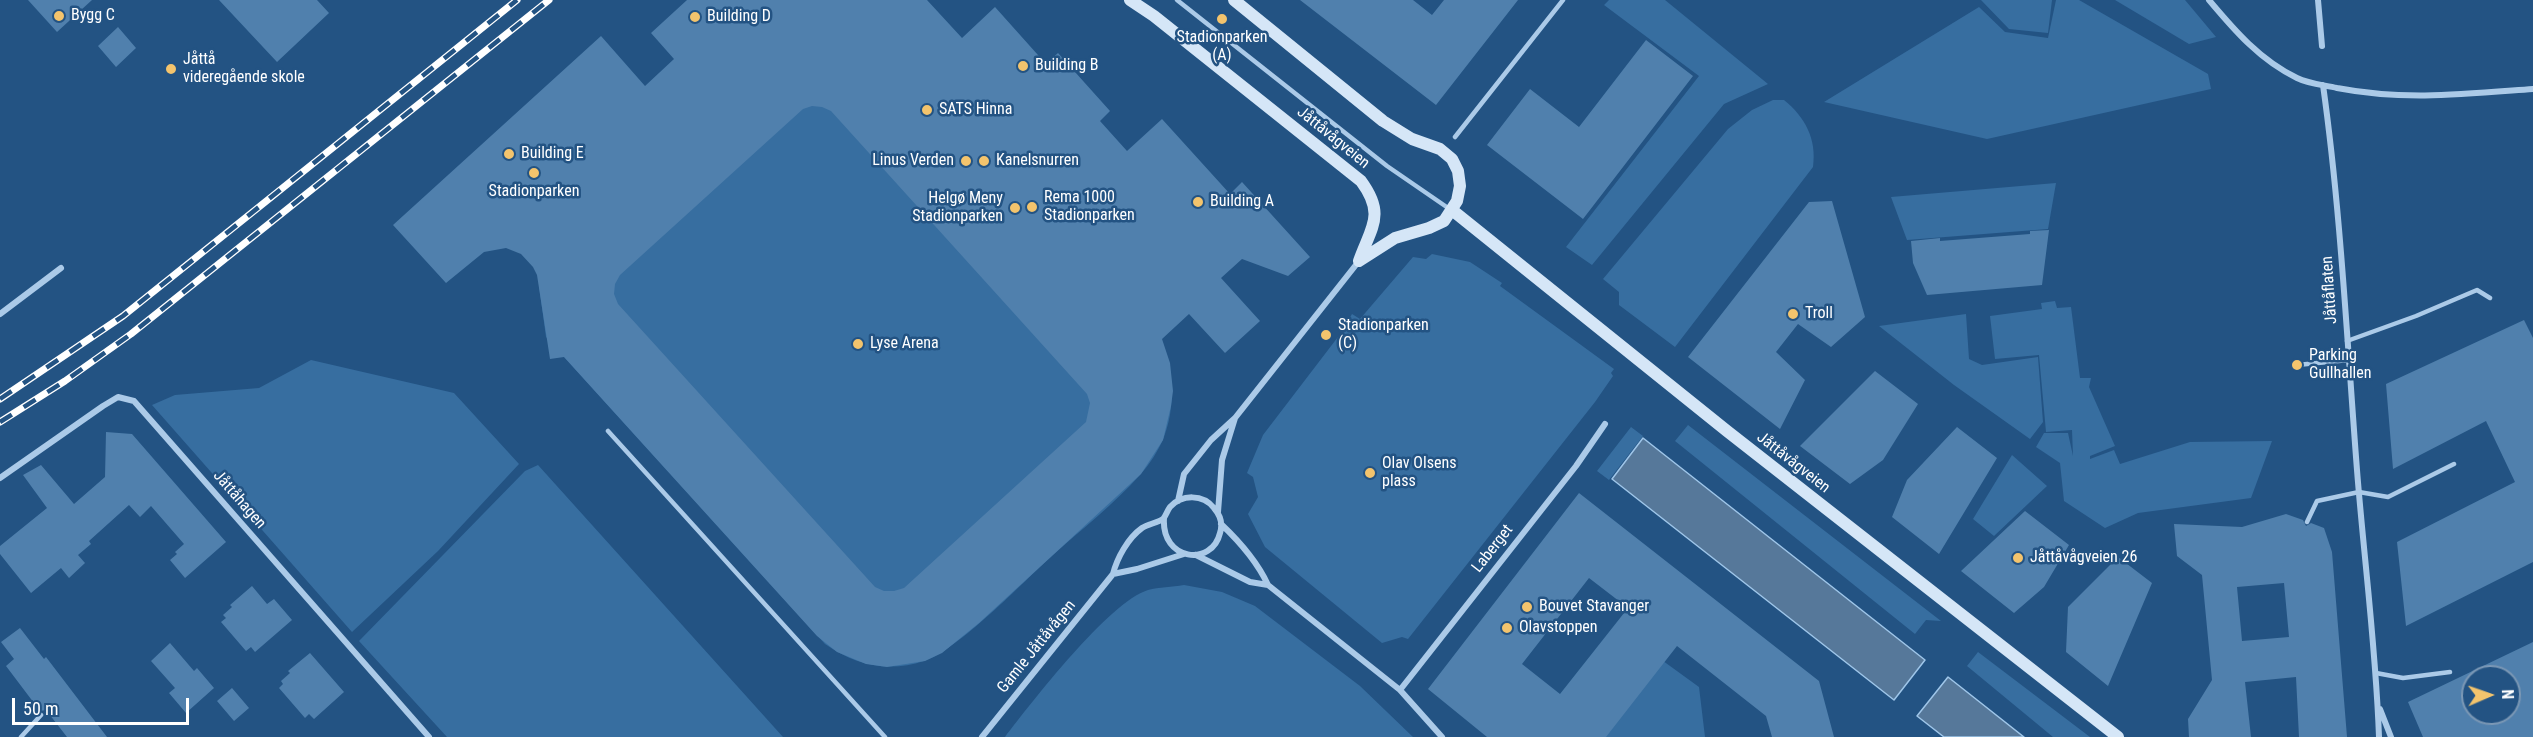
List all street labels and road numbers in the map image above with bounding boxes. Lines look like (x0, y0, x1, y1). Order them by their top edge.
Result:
street label: Jåttåvågveien (1293, 103, 1373, 173)
street label: Jåttåflaten (2318, 255, 2342, 325)
street label: Jåttåvågveien (1752, 428, 1834, 498)
street label: Jåttåhagen (208, 467, 270, 533)
street label: Laberget (1468, 521, 1518, 577)
street label: Gamle Jåttåvågen (994, 597, 1080, 697)

